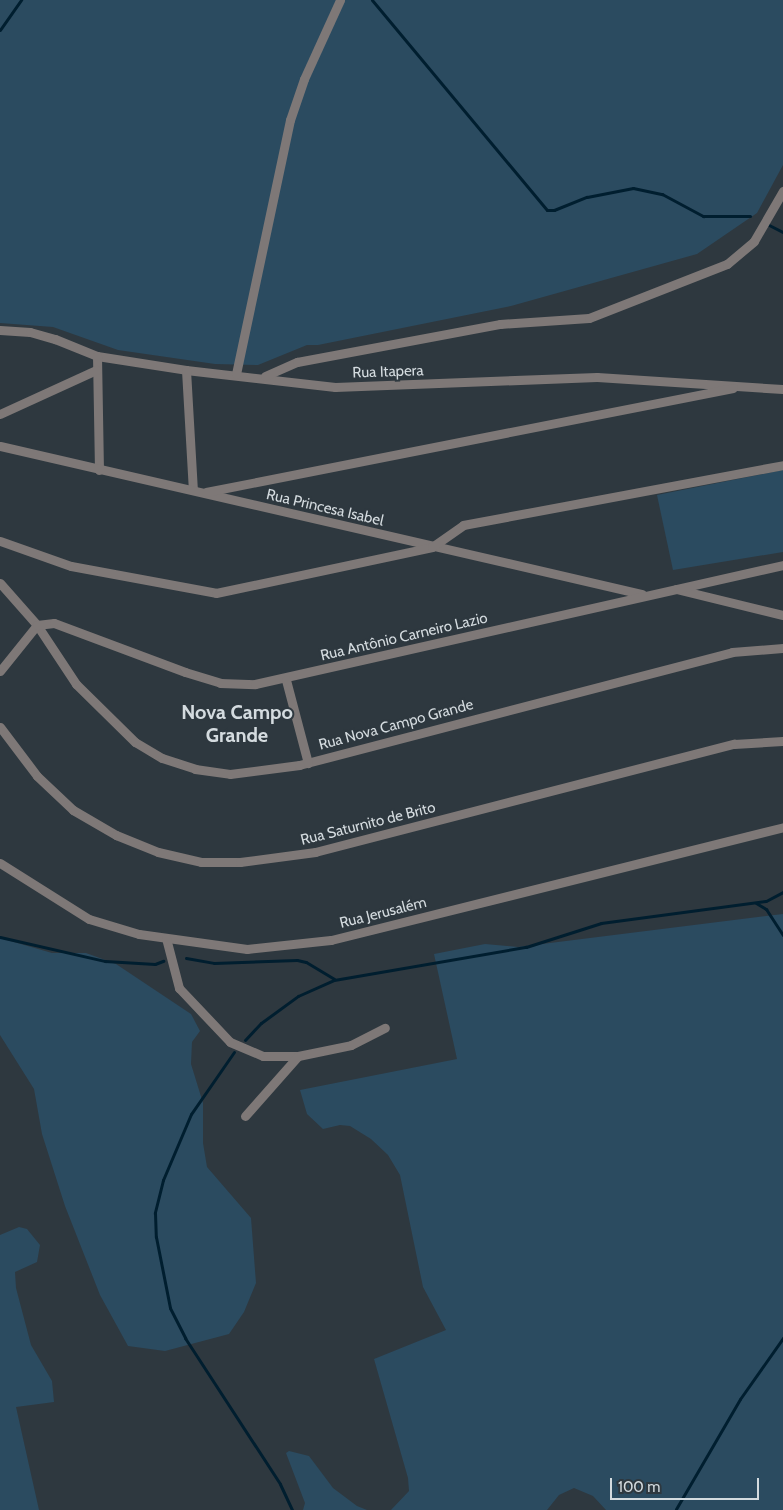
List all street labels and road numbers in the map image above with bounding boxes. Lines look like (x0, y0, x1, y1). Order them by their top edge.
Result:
street label: Rua Itapera (352, 362, 424, 382)
street label: Rua Princesa Isabel (265, 486, 385, 530)
street label: Rua Antônio Carneiro Lazio (319, 609, 489, 665)
street label: Rua Nova Campo Grande (317, 696, 475, 754)
street label: Rua Saturnito de Brito (299, 799, 437, 849)
street label: Rua Jerusalém (338, 894, 428, 932)

